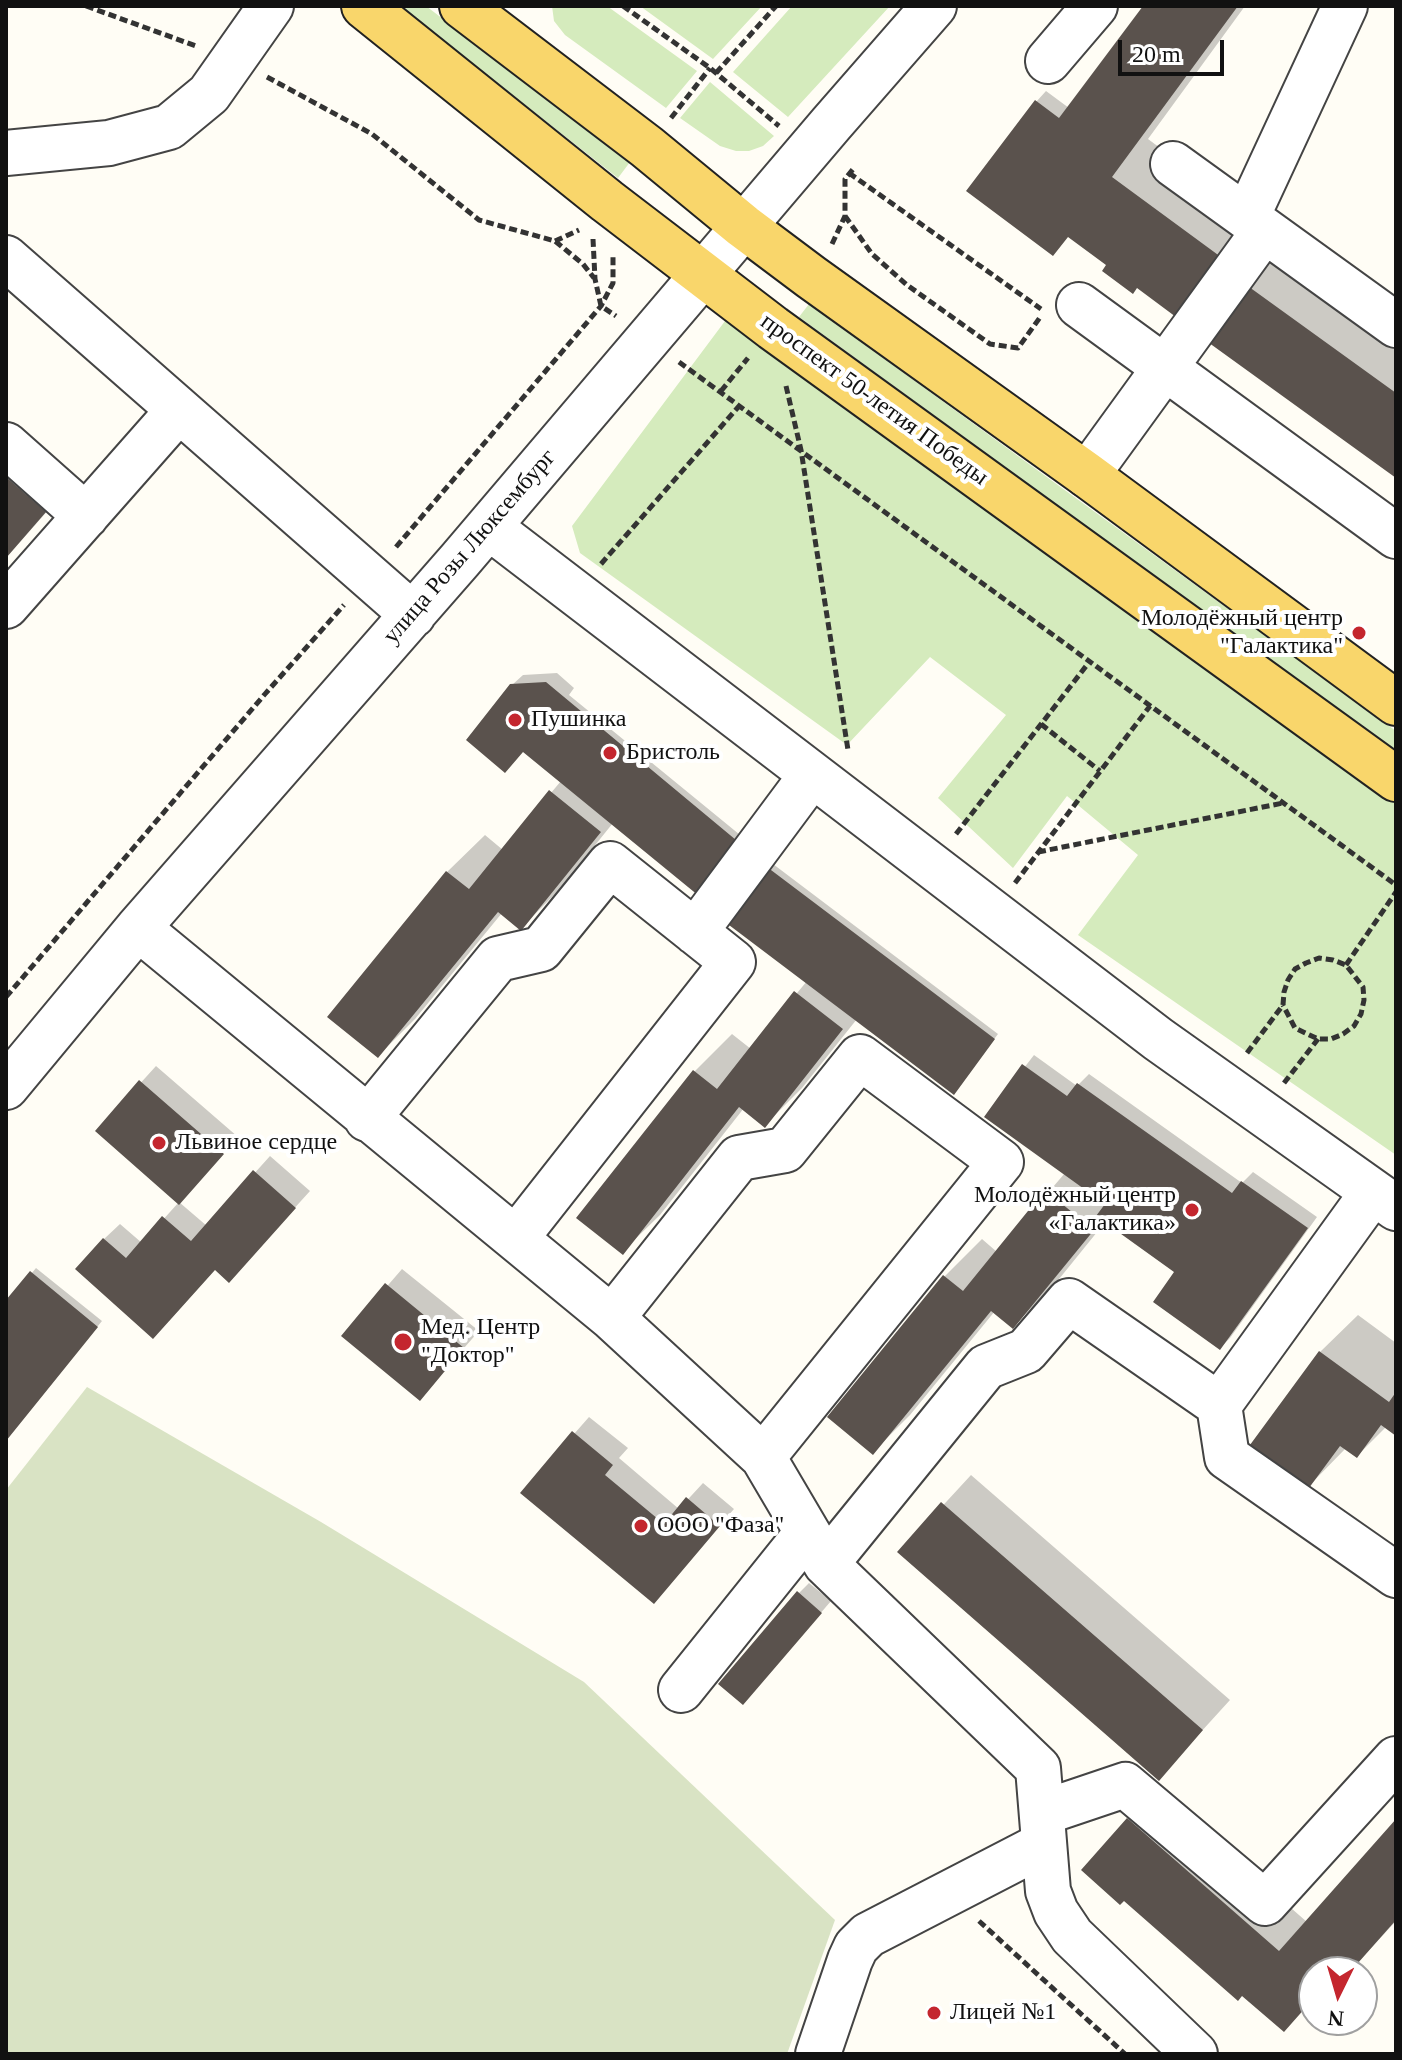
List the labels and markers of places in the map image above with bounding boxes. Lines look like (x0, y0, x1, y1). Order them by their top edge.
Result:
place label: Молодёжный центр "Галактика" (1141, 605, 1343, 661)
marker: Молодёжный центр "Галактика" (1350, 624, 1368, 642)
place label: Пушинка (531, 706, 626, 734)
marker: Пушинка (506, 711, 524, 729)
place label: Бристоль (626, 739, 720, 767)
marker: Бристоль (601, 744, 619, 762)
place label: Львиное сердце (175, 1129, 337, 1157)
marker: Львиное сердце (150, 1134, 168, 1152)
place label: Молодёжный центр «Галактика» (974, 1182, 1176, 1238)
marker: Молодёжный центр «Галактика» (1183, 1201, 1201, 1219)
place label: Мед. Центр "Доктор" (421, 1314, 540, 1370)
marker: Мед. Центр "Доктор" (392, 1331, 414, 1353)
place label: ООО "Фаза" (657, 1512, 784, 1540)
marker: ООО "Фаза" (632, 1517, 650, 1535)
place label: Лицей №1 (950, 1999, 1056, 2027)
marker: Лицей №1 (925, 2004, 943, 2022)

